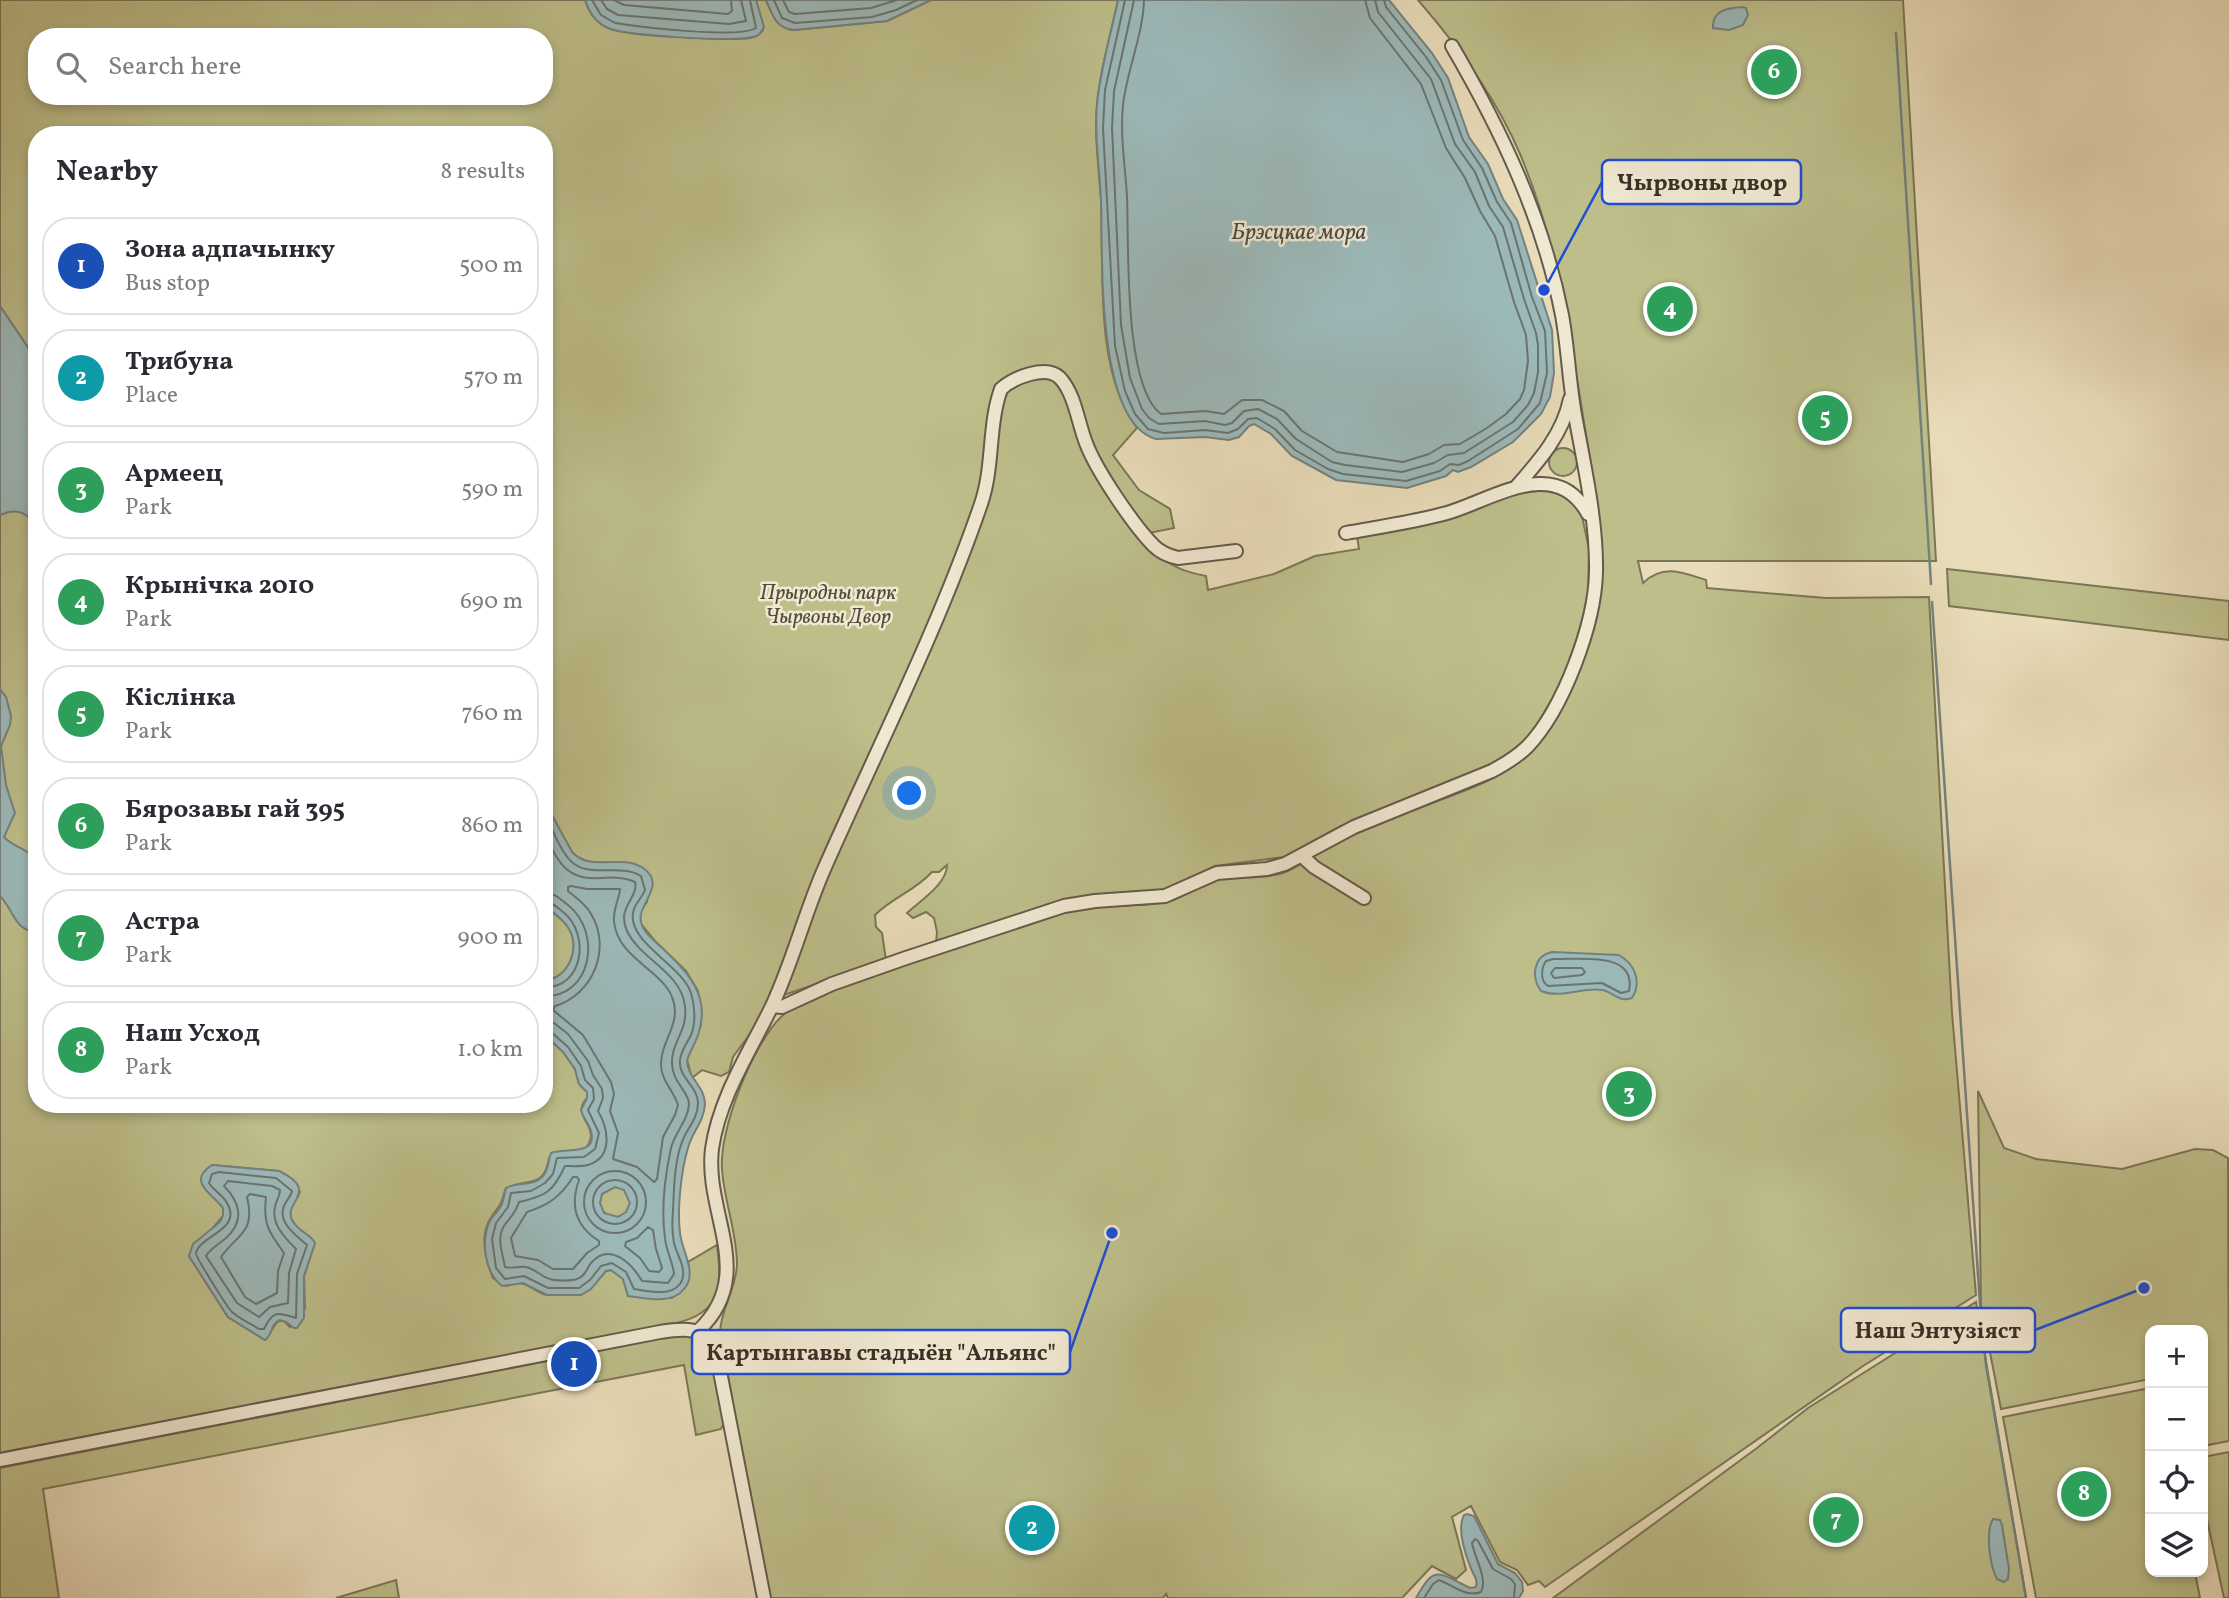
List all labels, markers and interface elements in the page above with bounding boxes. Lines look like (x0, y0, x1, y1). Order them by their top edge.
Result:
search box (28, 28, 553, 105)
pin: 6 (1751, 46, 1797, 98)
icon: search (52, 48, 90, 86)
text: Search here (108, 49, 241, 85)
text: Nearby (56, 151, 158, 193)
text: 8 results (441, 156, 525, 188)
callout: Чырвоны двор (1602, 160, 1801, 204)
text: Чырвоны двор (1617, 168, 1787, 200)
water label: Брэсцкае мора (1232, 217, 1367, 249)
text: Зона адпачынку (125, 232, 335, 268)
text: 1 (76, 250, 86, 282)
text: 500 m (459, 250, 523, 282)
text: Bus stop (125, 268, 210, 300)
pin: 4 (1647, 283, 1693, 335)
text: Трибуна (125, 344, 233, 380)
text: 2 (75, 362, 87, 394)
text: 570 m (463, 362, 523, 394)
text: Place (125, 380, 178, 412)
pin: 5 (1802, 392, 1848, 444)
text: Армеец (125, 456, 223, 492)
text: 3 (75, 474, 87, 506)
text: 590 m (461, 474, 523, 506)
text: Park (125, 492, 172, 524)
text: Крынічка 2010 (125, 568, 314, 604)
park label: Прыродны парк Чырвоны Двор (760, 579, 897, 632)
text: 4 (74, 586, 88, 618)
text: 690 m (460, 586, 523, 618)
text: Park (125, 604, 172, 636)
text: Кіслінка (125, 680, 236, 716)
text: 5 (75, 698, 87, 730)
text: 760 m (461, 698, 523, 730)
text: Park (125, 716, 172, 748)
your location (892, 776, 926, 810)
text: Бярозавы гай 395 (125, 792, 345, 828)
text: 6 (75, 810, 87, 842)
text: 860 m (461, 810, 523, 842)
text: Park (125, 828, 172, 860)
text: Астра (125, 904, 200, 940)
text: 7 (76, 922, 87, 954)
text: 900 m (458, 922, 523, 954)
text: Park (125, 940, 172, 972)
text: Наш Усход (125, 1016, 260, 1052)
text: 8 (75, 1034, 87, 1066)
text: 1.0 km (457, 1034, 523, 1066)
text: Park (125, 1052, 172, 1084)
pin: 3 (1606, 1068, 1652, 1120)
callout: Наш Энтузіяст (1841, 1308, 2035, 1352)
text: Наш Энтузіяст (1855, 1316, 2021, 1348)
map controls (2145, 1325, 2208, 1577)
button: + (2145, 1325, 2208, 1388)
callout: Картынгавы стадыён "Альянс" (692, 1330, 1070, 1374)
pin: 1 (551, 1338, 597, 1390)
text: Картынгавы стадыён "Альянс" (706, 1338, 1056, 1370)
button: − (2145, 1388, 2208, 1451)
button: locate (2145, 1451, 2208, 1514)
pin: 8 (2061, 1468, 2107, 1520)
pin: 7 (1813, 1494, 1859, 1546)
pin: 2 (1009, 1502, 1055, 1554)
button: layers (2145, 1514, 2208, 1577)

